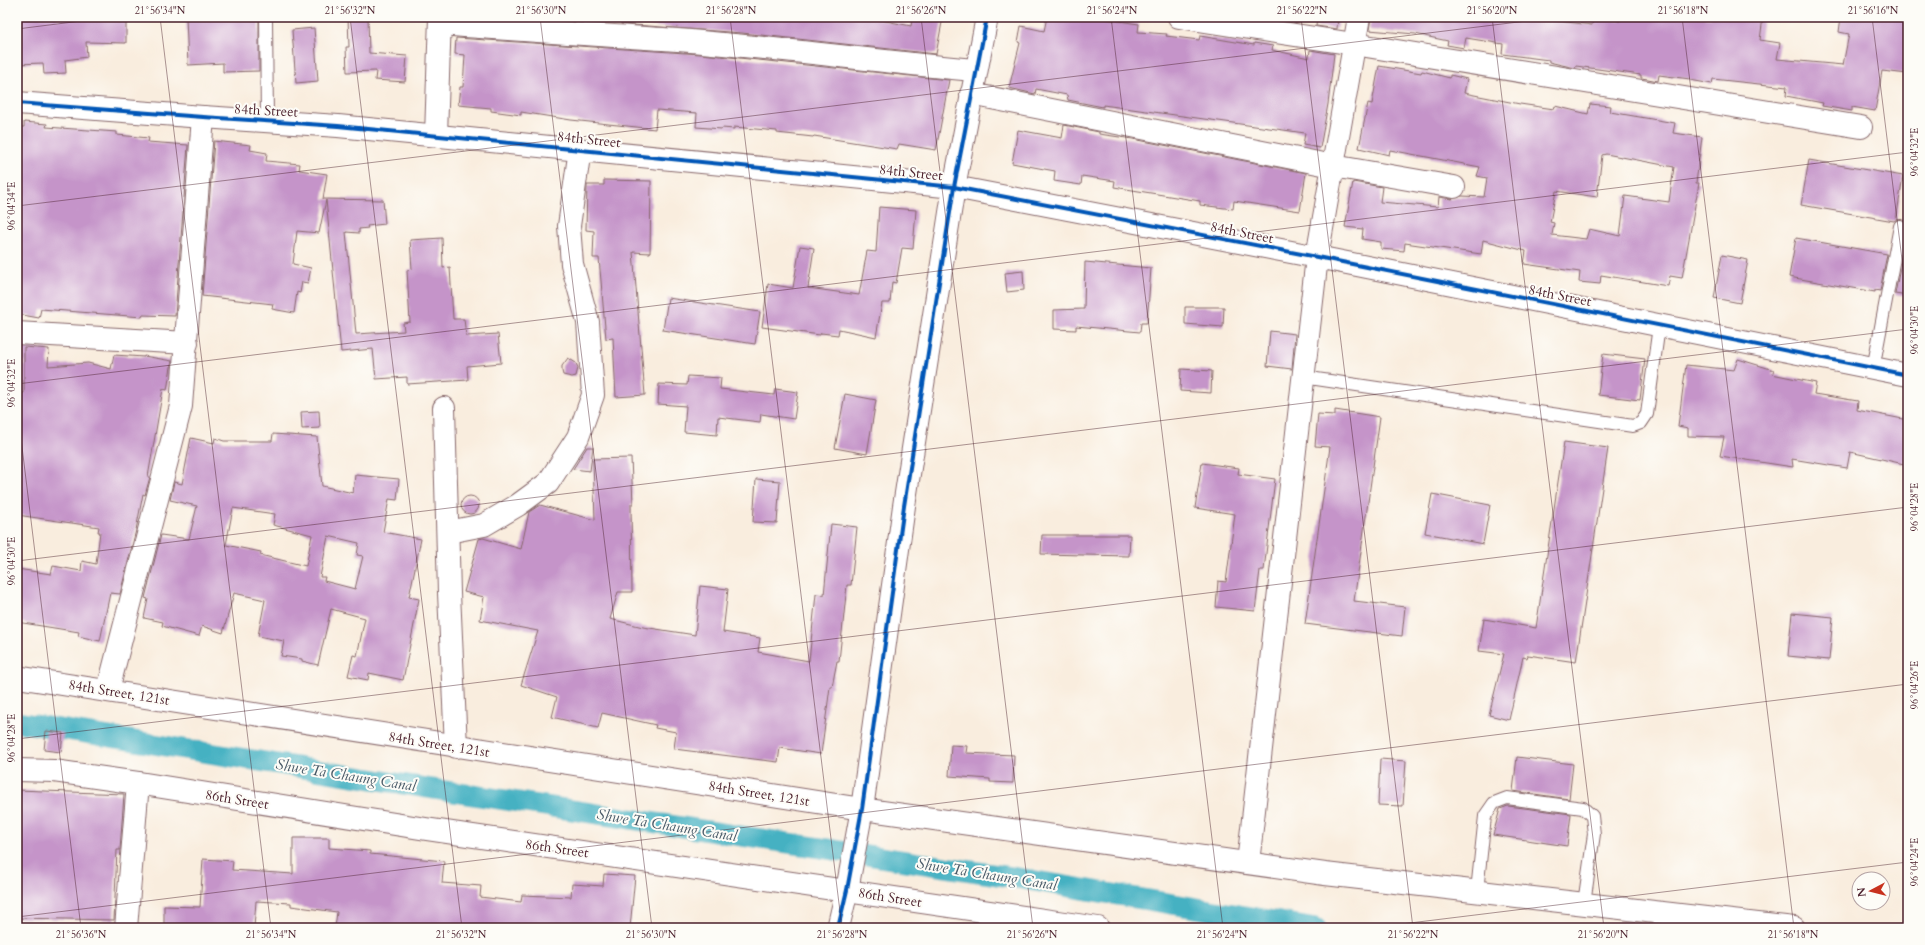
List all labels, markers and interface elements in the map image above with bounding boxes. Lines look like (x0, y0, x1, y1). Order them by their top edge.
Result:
text: 21°56'34"N (135, 4, 186, 18)
text: 21°56'32"N (325, 4, 376, 18)
text: 21°56'30"N (516, 4, 567, 18)
text: 21°56'28"N (706, 4, 757, 18)
text: 21°56'26"N (896, 4, 947, 18)
text: 21°56'24"N (1087, 4, 1138, 18)
text: 21°56'22"N (1277, 4, 1328, 18)
text: 21°56'20"N (1467, 4, 1518, 18)
text: 21°56'18"N (1658, 4, 1709, 18)
text: 21°56'16"N (1848, 4, 1899, 18)
street label: 84th Street (234, 99, 299, 122)
street label: 84th Street (556, 127, 622, 152)
text: 96°04'32"E (1908, 128, 1922, 176)
street label: 84th Street (878, 160, 944, 185)
text: 96°04'34"E (5, 182, 19, 230)
street label: 84th Street (1209, 217, 1276, 248)
street label: 84th Street (1527, 280, 1594, 311)
text: 96°04'30"E (1908, 306, 1922, 354)
text: 96°04'32"E (5, 359, 19, 407)
text: 96°04'28"E (1908, 483, 1922, 531)
text: 96°04'30"E (5, 537, 19, 585)
text: 96°04'26"E (1908, 661, 1922, 709)
street label: 84th Street, 121st (67, 675, 171, 710)
text: 96°04'28"E (5, 714, 19, 762)
street label: 84th Street, 121st (387, 727, 491, 762)
water label: Shwe Ta Chaung Canal (274, 754, 418, 796)
street label: 84th Street, 121st (707, 776, 811, 811)
street label: 86th Street (204, 785, 271, 814)
water label: Shwe Ta Chaung Canal (595, 804, 739, 846)
street label: 86th Street (524, 835, 590, 862)
text: 96°04'24"E (1908, 838, 1922, 886)
water label: Shwe Ta Chaung Canal (915, 853, 1059, 895)
north arrow (1851, 871, 1891, 911)
street label: 86th Street (857, 883, 924, 912)
text: N (1853, 886, 1870, 898)
text: 21°56'36"N (56, 928, 107, 942)
text: 21°56'34"N (246, 928, 297, 942)
text: 21°56'32"N (436, 928, 487, 942)
text: 21°56'30"N (626, 928, 677, 942)
text: 21°56'28"N (817, 928, 868, 942)
text: 21°56'26"N (1007, 928, 1058, 942)
text: 21°56'24"N (1197, 928, 1248, 942)
text: 21°56'22"N (1388, 928, 1439, 942)
text: 21°56'20"N (1578, 928, 1629, 942)
text: 21°56'18"N (1768, 928, 1819, 942)

